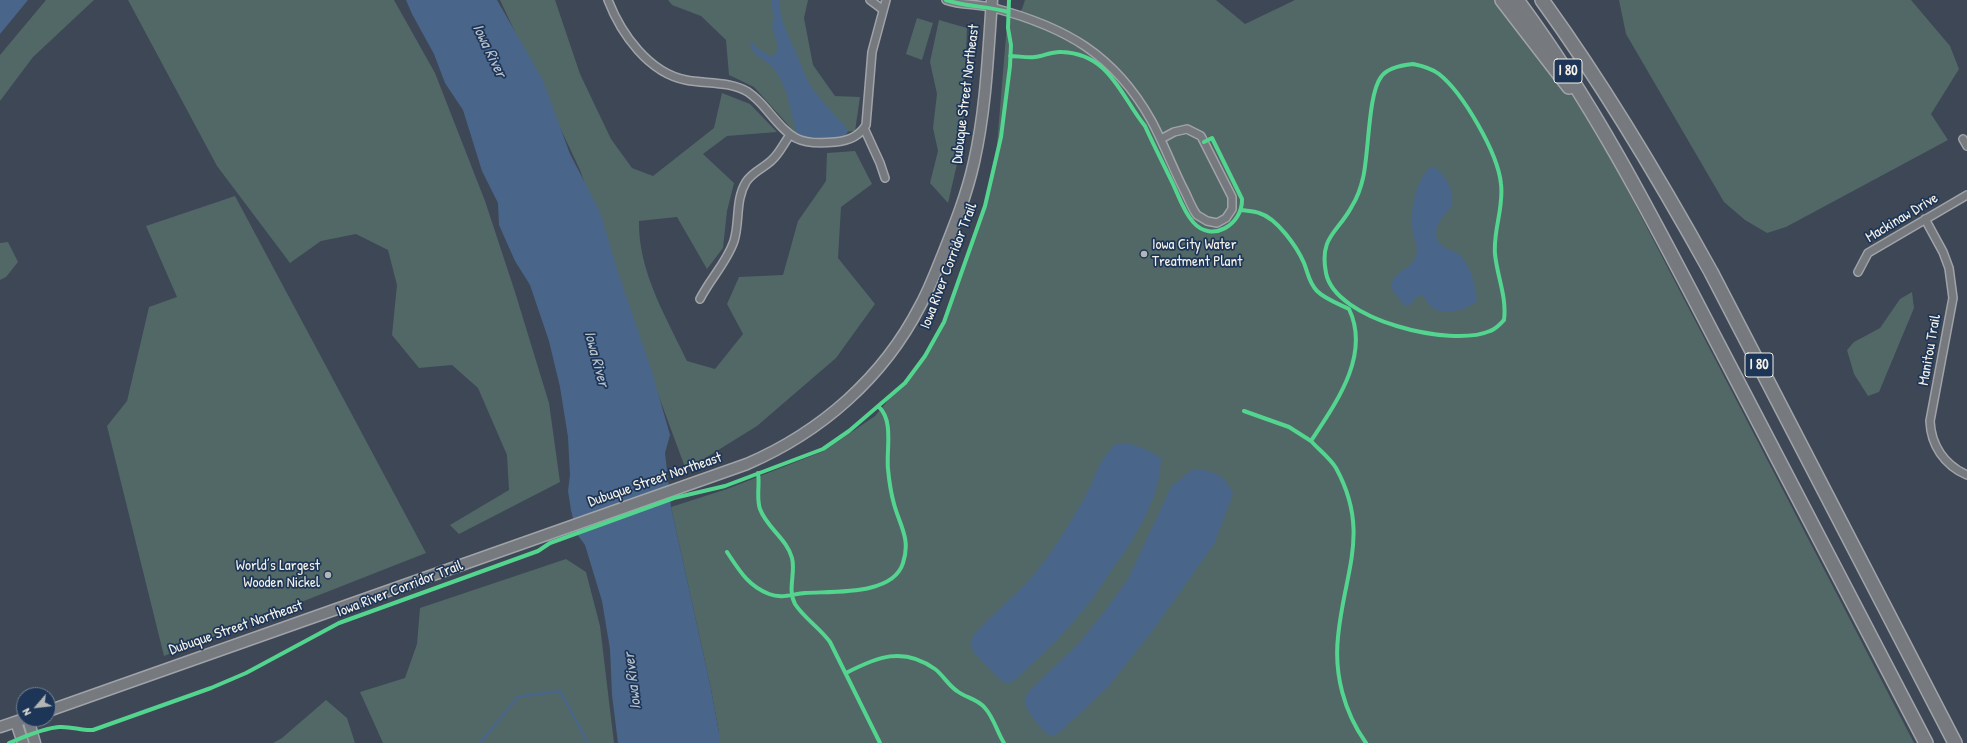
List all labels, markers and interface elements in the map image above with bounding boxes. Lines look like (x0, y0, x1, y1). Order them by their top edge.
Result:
water label: Iowa River (468, 21, 510, 81)
street label: Dubuque Street Northeast (949, 23, 983, 165)
road number: I 80 (1554, 59, 1582, 83)
street label: Mackinaw Drive (1862, 189, 1942, 247)
street label: Iowa River Corridor Trail (917, 200, 981, 332)
place label: Iowa City Water Treatment Plant (1152, 236, 1242, 271)
marker: Iowa City Water Treatment Plant (1139, 249, 1149, 259)
street label: Manitou Trail (1915, 313, 1945, 387)
water label: Iowa River (579, 329, 613, 389)
road number: I 80 (1745, 353, 1773, 377)
street label: Dubuque Street Northeast (586, 449, 724, 511)
place label: World’s Largest Wooden Nickel (236, 557, 320, 592)
street label: Iowa River Corridor Trail (334, 557, 466, 621)
marker: World’s Largest Wooden Nickel (323, 570, 333, 580)
street label: Dubuque Street Northeast (167, 597, 305, 659)
water label: Iowa River (620, 651, 646, 711)
north arrow (16, 687, 56, 727)
text: N (19, 706, 34, 718)

